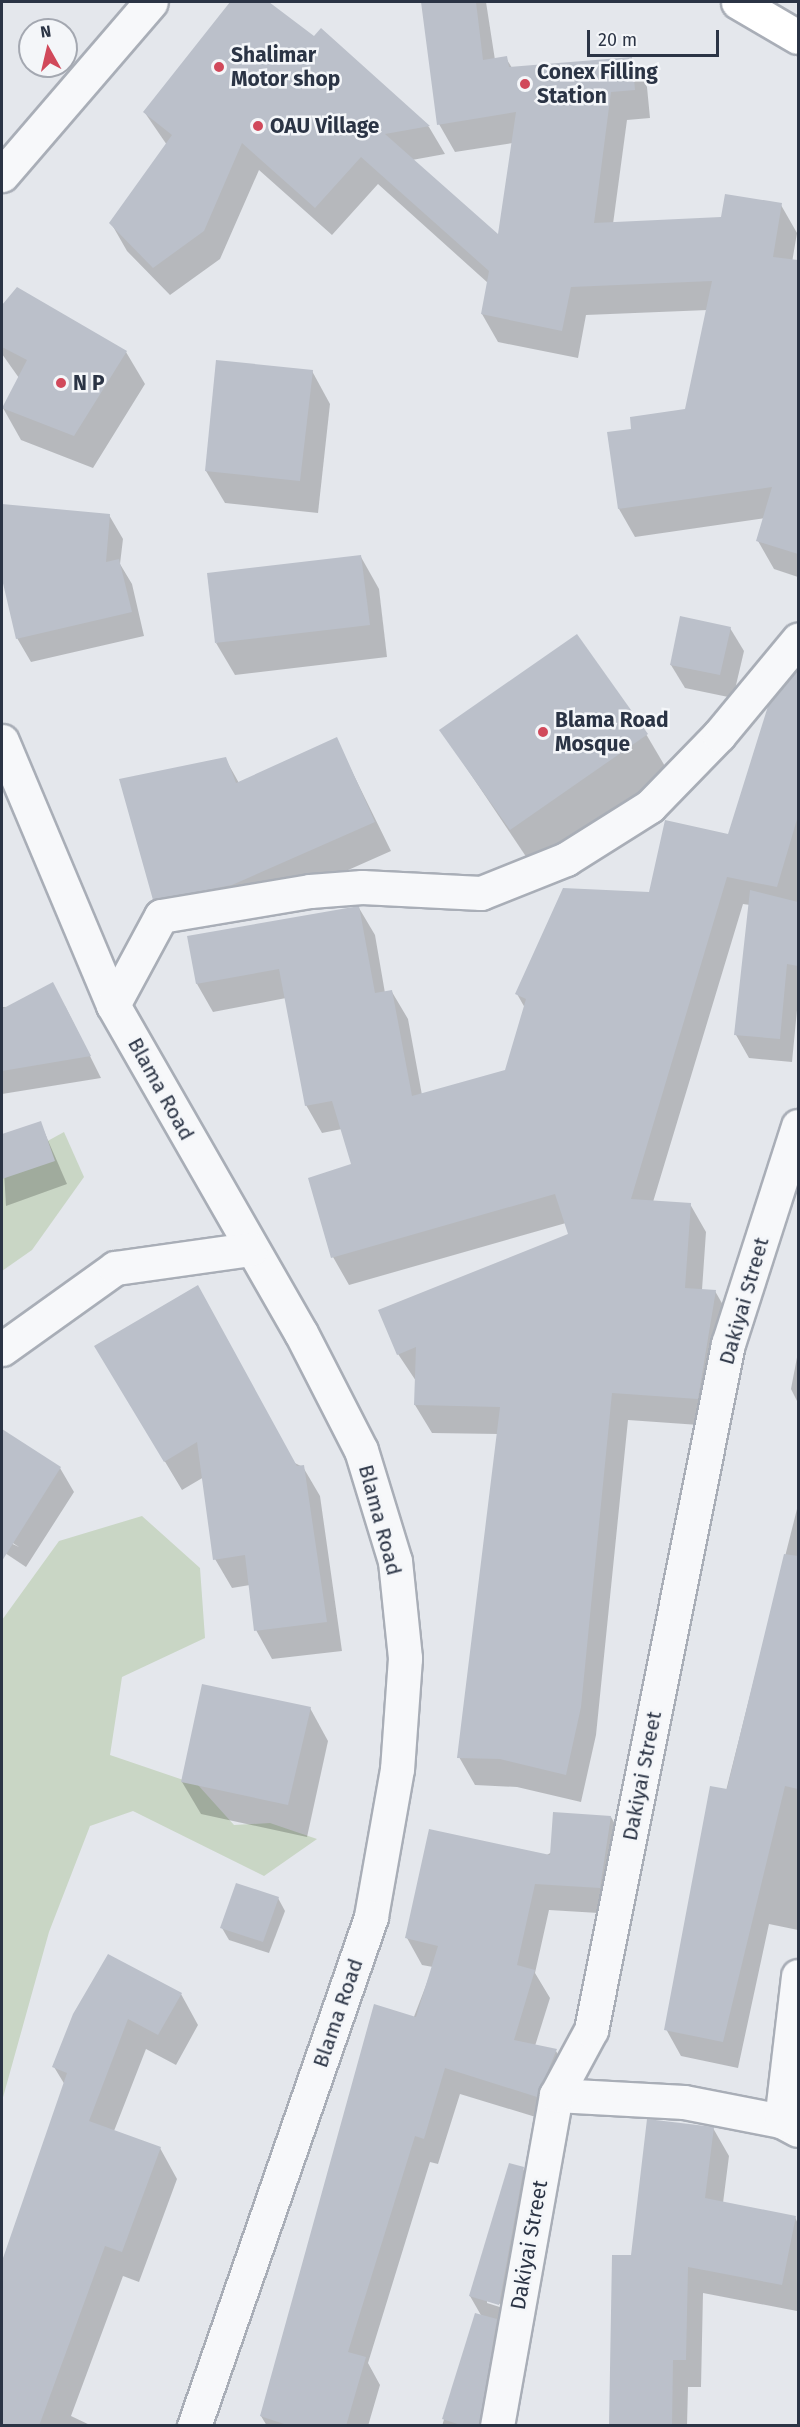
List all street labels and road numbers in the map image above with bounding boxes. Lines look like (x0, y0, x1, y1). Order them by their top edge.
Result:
street label: Blama Road (122, 1033, 200, 1145)
street label: Dakiyai Street (714, 1234, 774, 1368)
street label: Blama Road (353, 1462, 407, 1578)
street label: Dakiyai Street (617, 1709, 667, 1843)
street label: Blama Road (308, 1955, 368, 2071)
street label: Dakiyai Street (505, 2178, 553, 2312)

